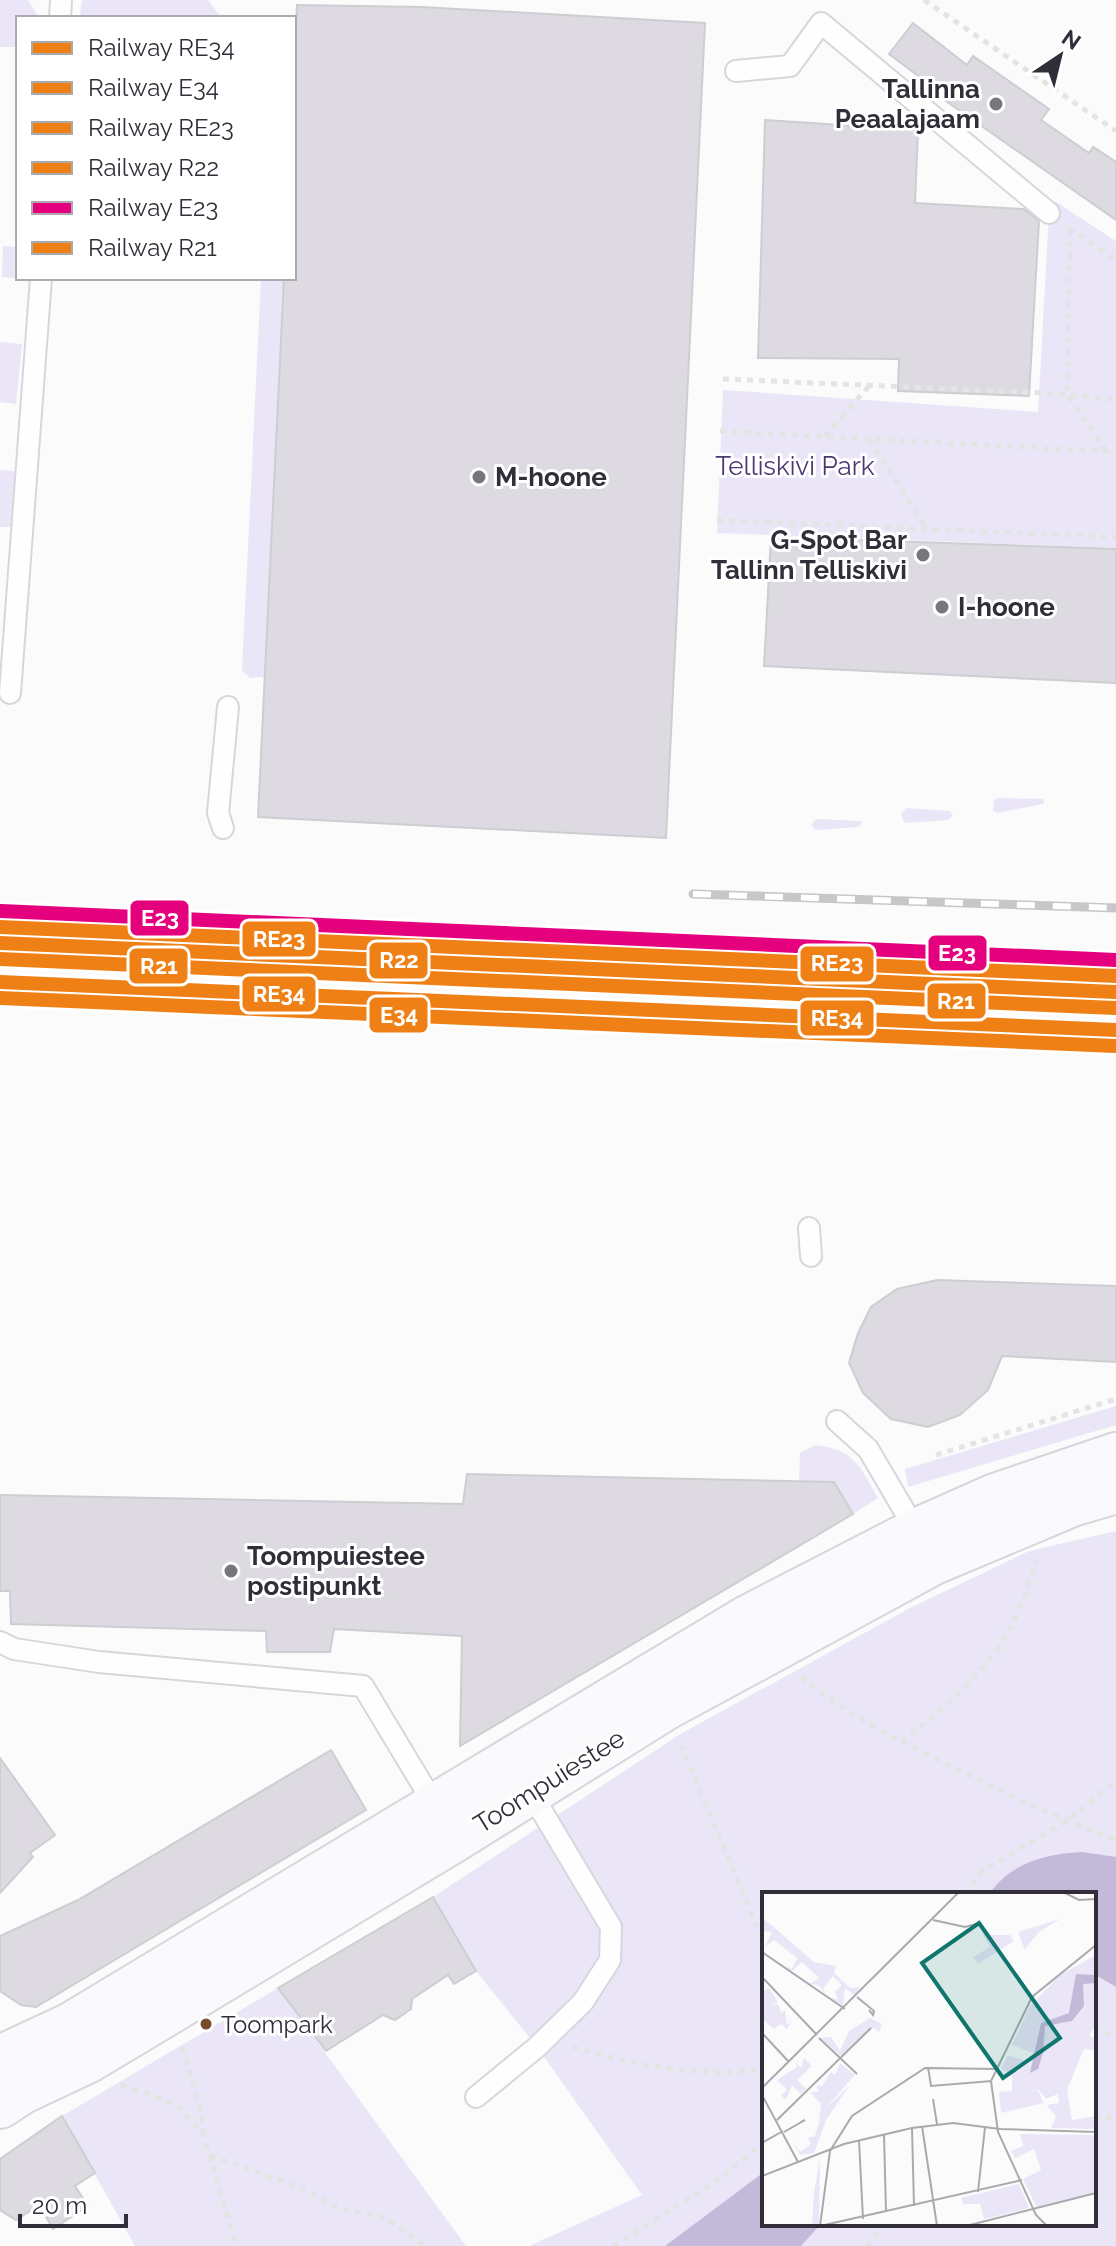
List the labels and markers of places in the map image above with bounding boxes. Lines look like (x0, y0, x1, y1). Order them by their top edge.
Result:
place label: Tallinna Peaalajaam (835, 74, 980, 134)
marker: Tallinna Peaalajaam (987, 95, 1005, 113)
place label: M-hoone (495, 462, 607, 492)
marker: M-hoone (470, 468, 488, 486)
place label: G-Spot Bar Tallinn Telliskivi (711, 525, 907, 585)
marker: G-Spot Bar Tallinn Telliskivi (914, 546, 932, 564)
place label: I-hoone (958, 592, 1055, 622)
marker: I-hoone (933, 598, 951, 616)
place label: Toompuiestee postipunkt (247, 1541, 425, 1601)
marker: Toompuiestee postipunkt (222, 1562, 240, 1580)
place label: Toompark (221, 2010, 333, 2039)
marker: Toompark (198, 2016, 214, 2032)

